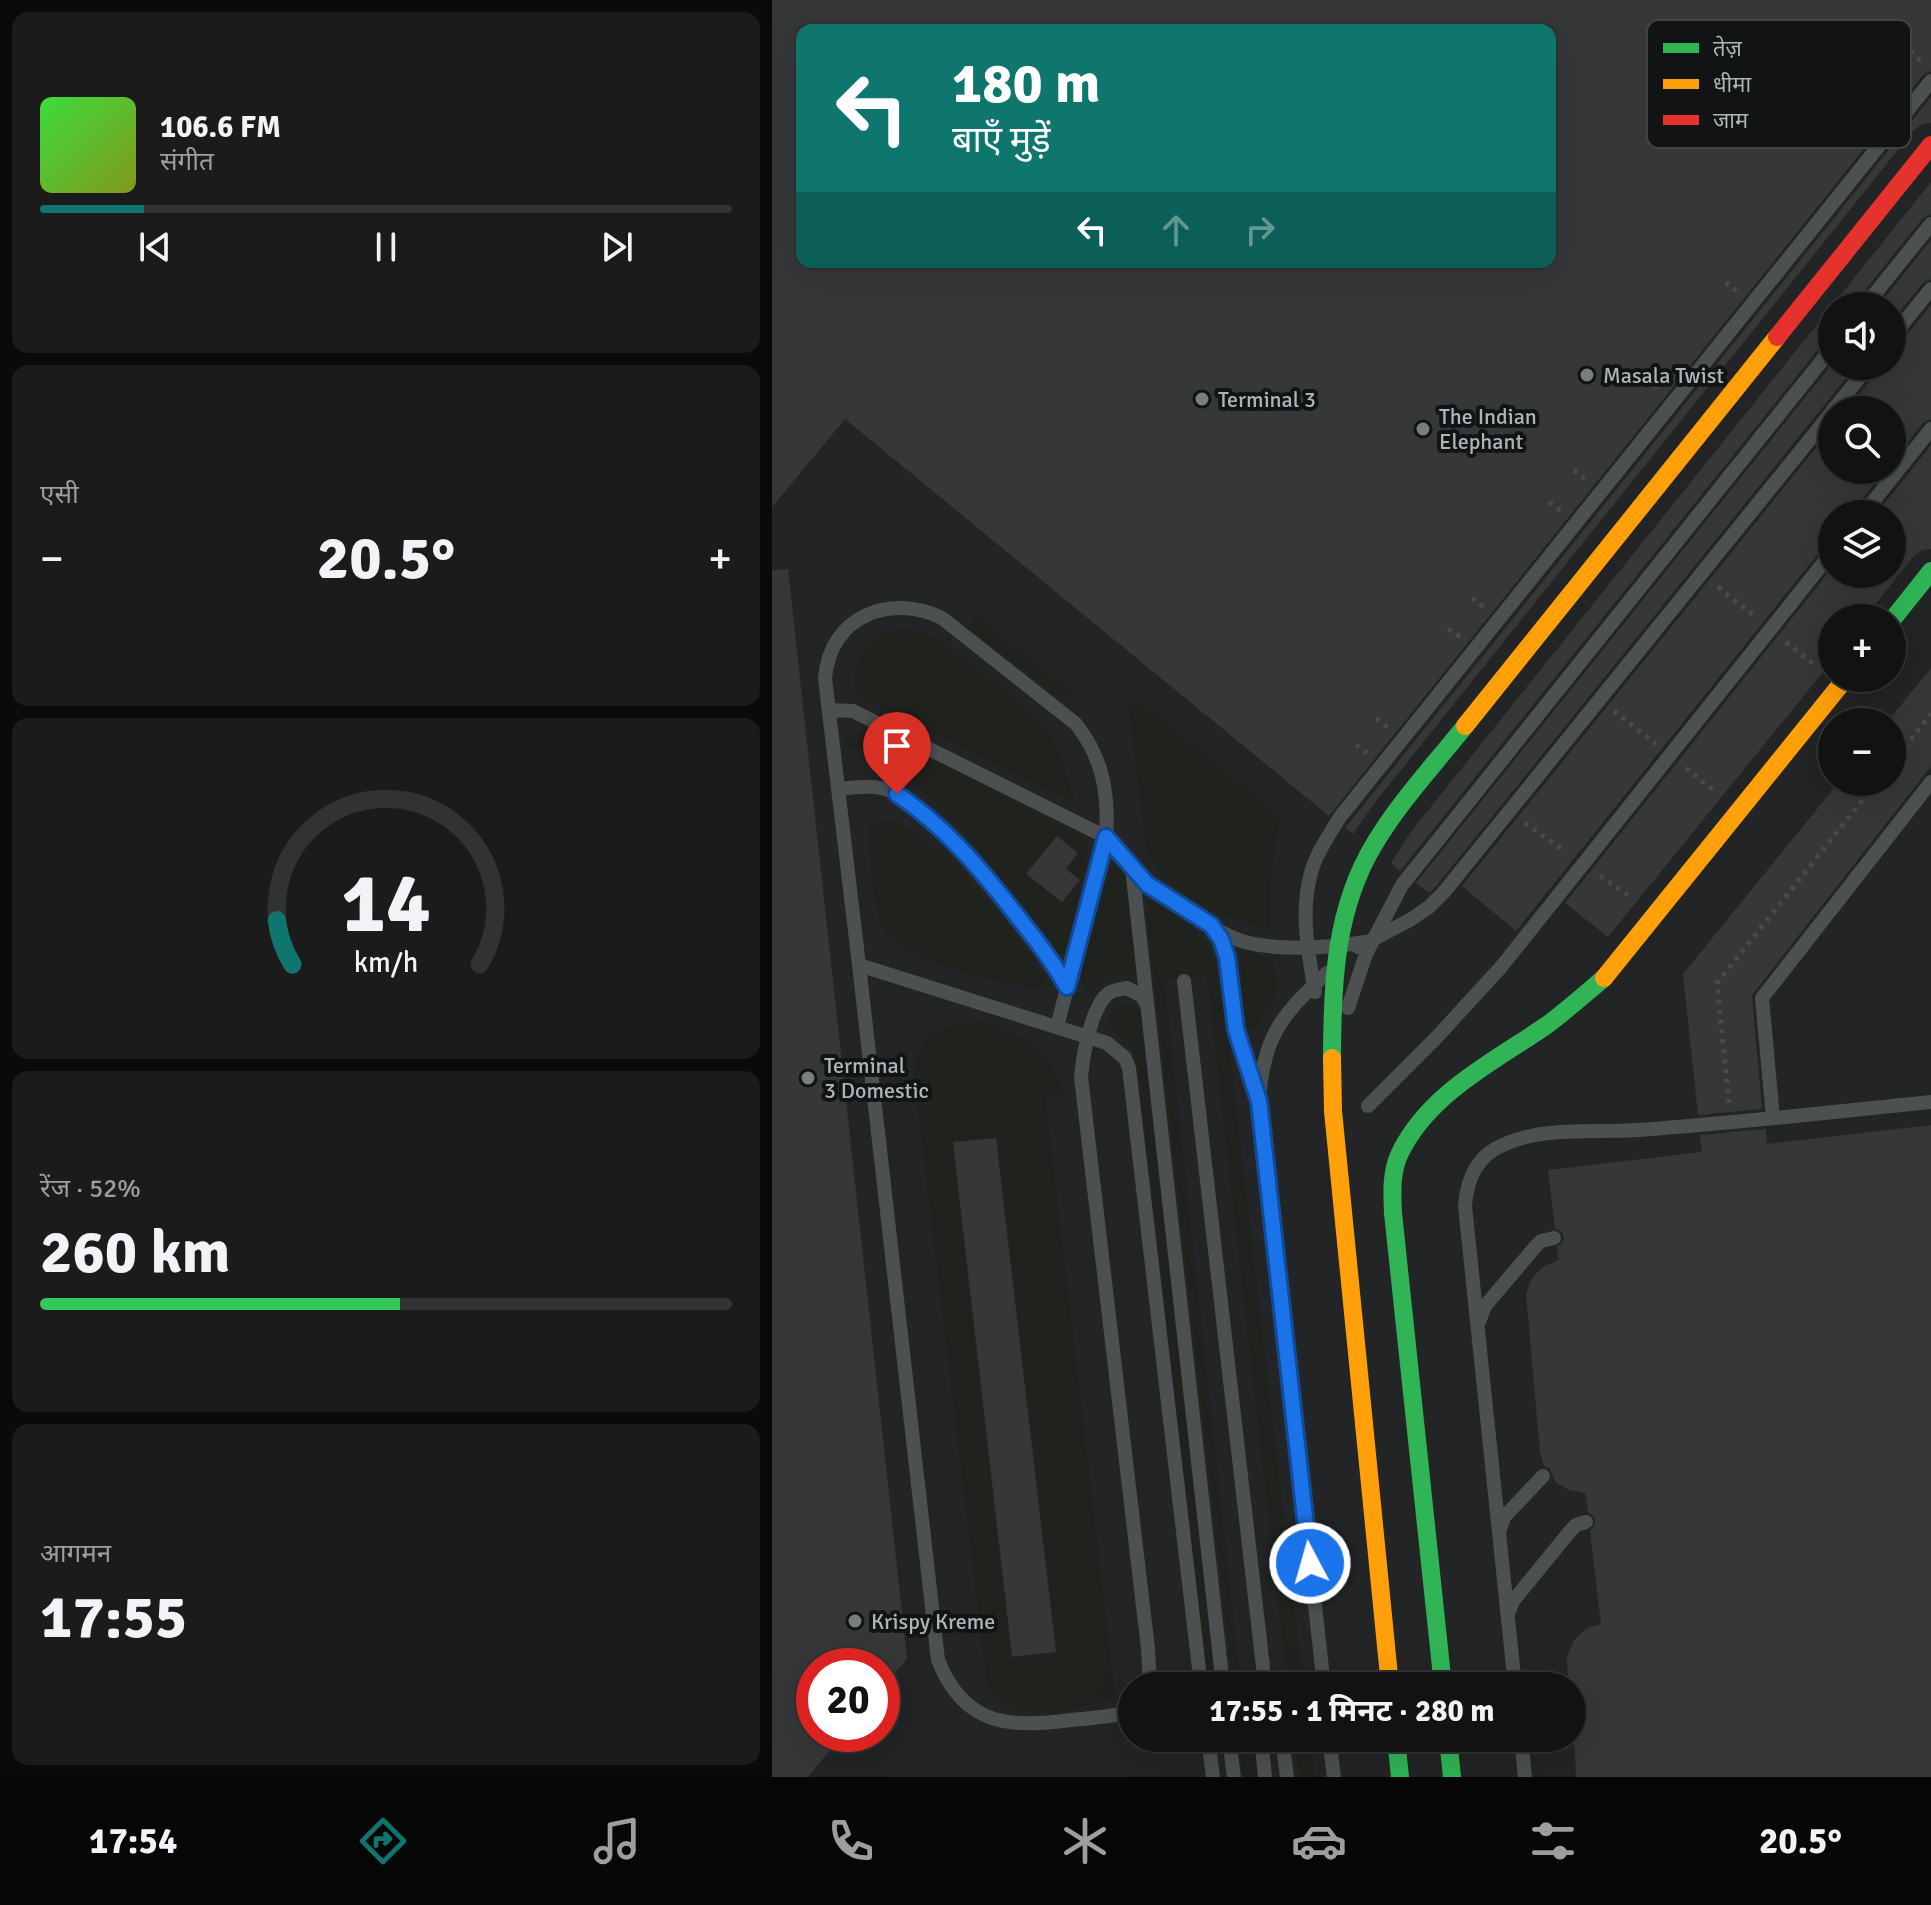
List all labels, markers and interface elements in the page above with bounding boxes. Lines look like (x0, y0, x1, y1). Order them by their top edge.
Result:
legend (1647, 20, 1911, 148)
text: तेज़ (1713, 35, 1743, 62)
text: 180 m (952, 49, 1100, 118)
icon: left (820, 56, 924, 160)
text: धीमा (1713, 71, 1751, 98)
text: जाम (1713, 107, 1749, 134)
text: 106.6 FM (160, 109, 281, 146)
text: बाएँ मुड़ें (952, 118, 1051, 163)
text: संगीत (160, 146, 214, 178)
icon: left (1070, 208, 1114, 252)
icon: ahead (1154, 208, 1198, 252)
icon: right (1238, 208, 1282, 252)
icon: previous (133, 225, 177, 269)
icon: pause (364, 225, 408, 269)
icon: next (595, 225, 639, 269)
map controls (1818, 292, 1906, 796)
button: sound (1818, 292, 1906, 380)
place label: Masala Twist (1603, 362, 1724, 389)
marker: Masala Twist (1578, 366, 1596, 384)
place label: Terminal 3 (1218, 386, 1316, 413)
marker: Terminal 3 (1193, 390, 1211, 408)
button: search (1818, 396, 1906, 484)
place label: The Indian Elephant (1439, 403, 1537, 455)
marker: The Indian Elephant (1414, 420, 1432, 438)
text: एसी (40, 479, 79, 511)
button: layers (1818, 500, 1906, 588)
text: 20.5° (317, 522, 455, 596)
text: − (40, 532, 64, 586)
text: + (708, 532, 732, 586)
button: + (1818, 604, 1906, 692)
button: − (1818, 708, 1906, 796)
pin (863, 712, 931, 794)
icon: arrive (875, 724, 919, 768)
text: 14 (341, 852, 431, 954)
text: km/h (354, 945, 418, 980)
place label: Terminal 3 Domestic (824, 1052, 929, 1104)
marker: Terminal 3 Domestic (799, 1069, 817, 1087)
text: रेंज · 52% (40, 1173, 141, 1205)
text: 260 km (40, 1216, 230, 1290)
position arrow (1268, 1521, 1352, 1605)
text: आगमन (40, 1538, 111, 1570)
text: 17:55 (40, 1581, 187, 1655)
place label: Krispy Kreme (871, 1608, 995, 1635)
marker: Krispy Kreme (846, 1612, 864, 1630)
speed limit sign: 20 (796, 1648, 900, 1752)
text: 17:55 · 1 मिनट · 280 m (1209, 1693, 1495, 1730)
icon: directions (355, 1813, 411, 1869)
icon: music (589, 1813, 645, 1869)
icon: phone (823, 1813, 879, 1869)
icon: climate (1057, 1813, 1113, 1869)
icon: car (1291, 1813, 1347, 1869)
icon: filters (1525, 1813, 1581, 1869)
text: 17:54 (89, 1819, 177, 1864)
text: 20.5° (1759, 1819, 1842, 1864)

